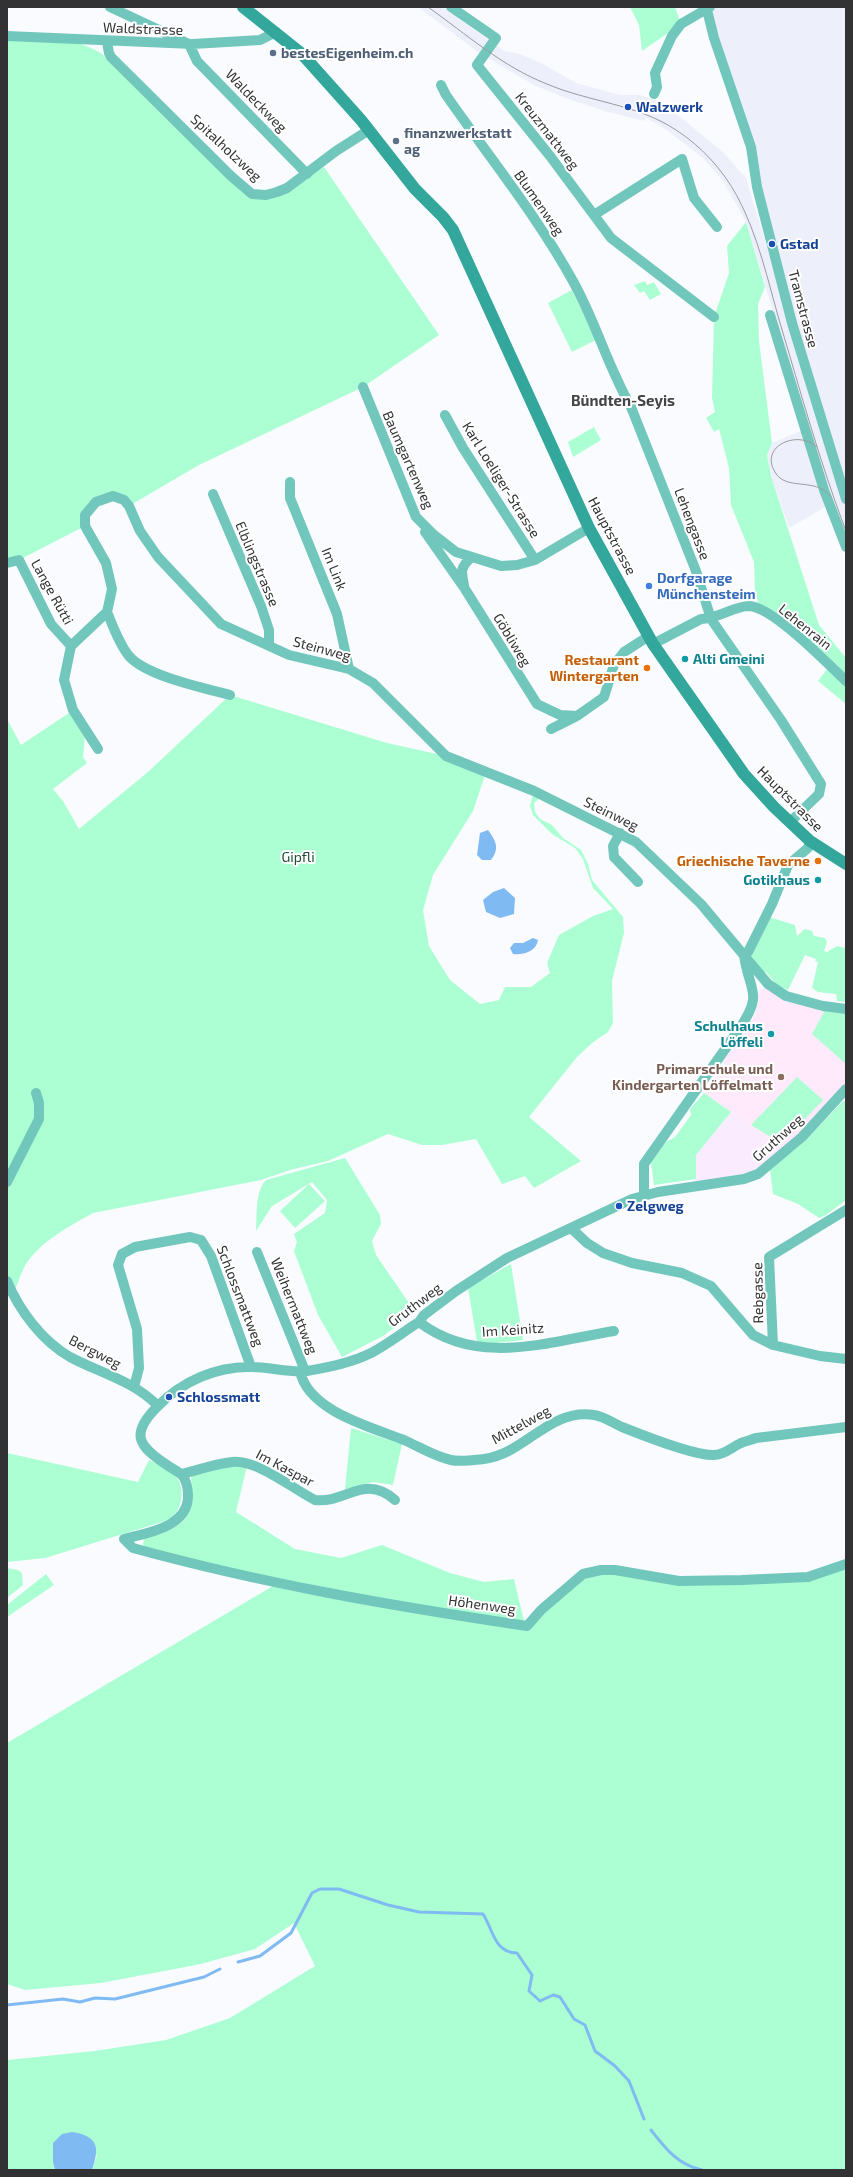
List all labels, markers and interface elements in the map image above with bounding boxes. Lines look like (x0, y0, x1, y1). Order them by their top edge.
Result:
street label: Waldstrasse (103, 19, 183, 39)
place label: bestesEigenheim.ch (281, 45, 414, 61)
marker: bestesEigenheim.ch (268, 48, 278, 58)
street label: Waldeckweg (222, 66, 290, 136)
street label: Kreuzmattweg (512, 89, 582, 173)
place label: Walzwerk (636, 99, 703, 115)
marker: Walzwerk (623, 102, 633, 112)
street label: Spitalholzweg (187, 111, 265, 185)
place label: finanzwerkstatt ag (404, 125, 512, 158)
marker: finanzwerkstatt ag (391, 136, 401, 146)
street label: Blumenweg (510, 167, 568, 239)
place label: Gstad (780, 236, 819, 252)
marker: Gstad (767, 239, 777, 249)
street label: Tramstrasse (785, 268, 821, 350)
district label: Bündten-Seyis (571, 392, 675, 410)
street label: Baumgartenweg (379, 408, 437, 512)
street label: Karl Loeliger-Strasse (458, 419, 544, 541)
street label: Lehengasse (671, 486, 713, 562)
street label: Hauptstrasse (584, 494, 640, 578)
street label: Elblingstrasse (231, 519, 283, 609)
street label: Im Link (318, 545, 350, 593)
street label: Lange Rütti (27, 556, 77, 628)
place label: Dorfgarage Münchensteim (657, 570, 756, 602)
marker: Dorfgarage Münchensteim (644, 581, 654, 591)
street label: Lehenrain (775, 601, 835, 653)
street label: Göbliweg (490, 610, 534, 670)
street label: Steinweg (291, 633, 353, 665)
place label: Alti Gmeini (693, 651, 765, 667)
place label: Restaurant Wintergarten (549, 652, 639, 684)
marker: Alti Gmeini (680, 654, 690, 664)
marker: Restaurant Wintergarten (642, 663, 652, 673)
street label: Hauptstrasse (754, 763, 826, 835)
street label: Steinweg (581, 794, 641, 834)
park label: Gipfli (281, 849, 315, 865)
place label: Griechische Taverne (677, 853, 810, 869)
marker: Griechische Taverne (813, 856, 823, 866)
place label: Gotikhaus (743, 872, 810, 888)
marker: Gotikhaus (813, 875, 823, 885)
place label: Schulhaus Löffeli (694, 1018, 763, 1050)
marker: Schulhaus Löffeli (766, 1029, 776, 1039)
place label: Primarschule und Kindergarten Löffelmatt (612, 1061, 773, 1094)
marker: Primarschule und Kindergarten Löffelmatt (776, 1072, 786, 1082)
street label: Gruthweg (749, 1111, 807, 1165)
place label: Zelgweg (627, 1198, 684, 1214)
marker: Zelgweg (614, 1201, 624, 1211)
street label: Schlossmattweg (213, 1243, 267, 1349)
street label: Weihermattweg (267, 1255, 321, 1357)
street label: Rebgasse (749, 1262, 767, 1324)
street label: Gruthweg (385, 1279, 445, 1331)
street label: Im Keinitz (481, 1319, 545, 1341)
street label: Bergweg (66, 1332, 124, 1372)
place label: Schlossmatt (177, 1389, 260, 1405)
marker: Schlossmatt (164, 1392, 174, 1402)
street label: Mittelweg (489, 1402, 553, 1448)
street label: Im Kaspar (253, 1446, 317, 1490)
street label: Höhenweg (447, 1592, 517, 1618)

